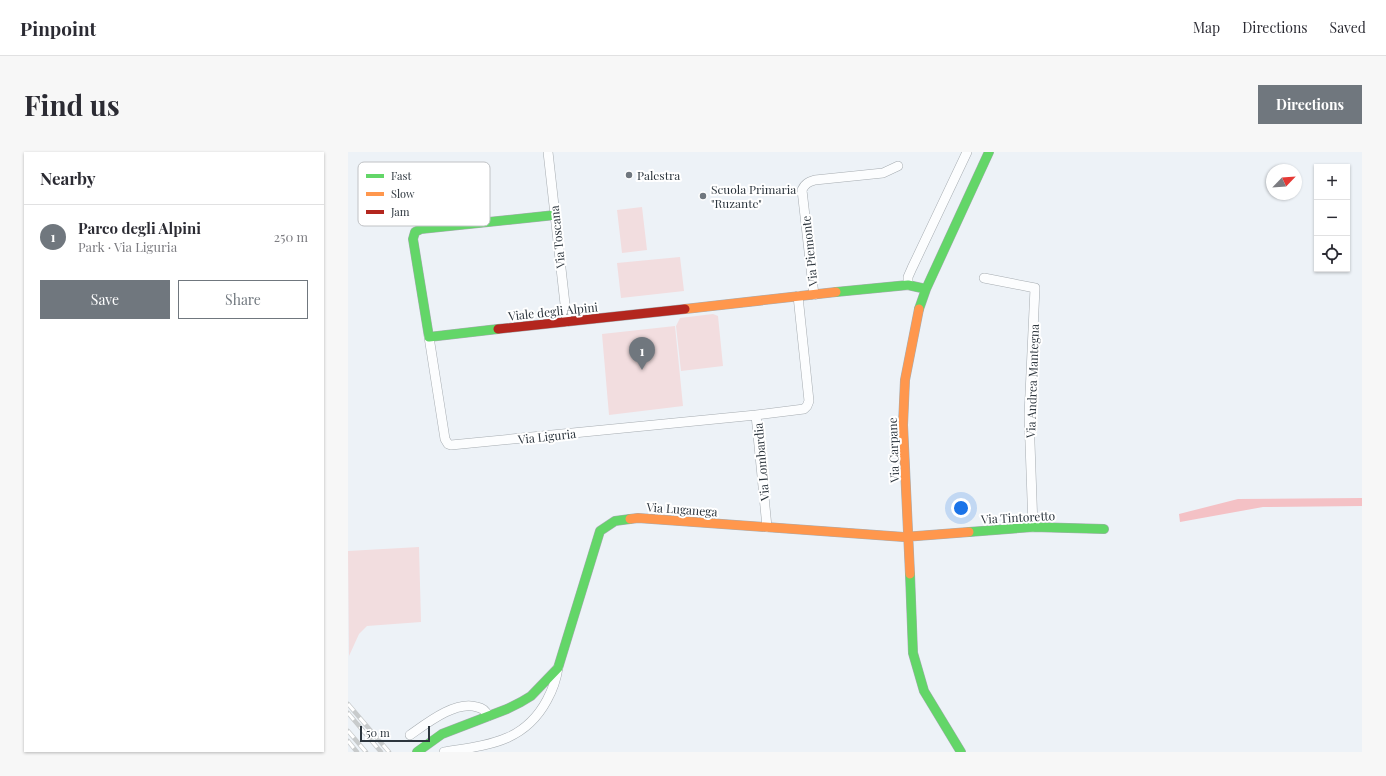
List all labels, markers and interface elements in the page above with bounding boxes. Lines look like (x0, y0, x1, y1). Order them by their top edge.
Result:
text: Pinpoint (20, 15, 96, 41)
text: Map (1193, 18, 1220, 37)
text: Directions (1242, 18, 1308, 37)
text: Saved (1330, 18, 1366, 37)
button: Directions (1258, 85, 1362, 124)
text: Find us (24, 86, 120, 123)
legend (358, 162, 490, 226)
north arrow (1266, 164, 1302, 200)
map controls (1314, 164, 1350, 272)
button: + (1314, 164, 1350, 200)
text: Nearby (40, 167, 95, 189)
place label: Palestra (637, 167, 680, 183)
text: Fast (391, 168, 411, 183)
marker: Palestra (624, 170, 634, 180)
place label: Scuola Primaria "Ruzante" (711, 181, 796, 211)
text: Slow (391, 186, 415, 201)
marker: Scuola Primaria "Ruzante" (698, 191, 708, 201)
button: − (1314, 200, 1350, 236)
text: Jam (390, 204, 410, 219)
street label: Via Toscana (546, 205, 568, 270)
street label: Via Piemonte (797, 215, 821, 288)
text: Parco degli Alpini (78, 218, 201, 238)
text: 1 (51, 228, 55, 245)
text: 250 m (274, 228, 308, 245)
button: locate (1314, 236, 1350, 272)
text: Park · Via Liguria (78, 238, 177, 255)
button: Save (40, 280, 170, 319)
button: Share (178, 280, 308, 319)
street label: Viale degli Alpini (506, 298, 599, 324)
street label: Via Andrea Mantegna (1022, 324, 1042, 439)
pin: 1 (629, 337, 655, 370)
street label: Via Carpane (884, 417, 902, 484)
street label: Via Lombardia (750, 422, 772, 503)
street label: Via Liguria (516, 425, 577, 447)
street label: Via Luganega (645, 498, 718, 519)
your location (951, 498, 971, 518)
street label: Via Tintoretto (980, 507, 1056, 527)
scale bar (360, 724, 430, 743)
text: 50 m (366, 725, 390, 740)

